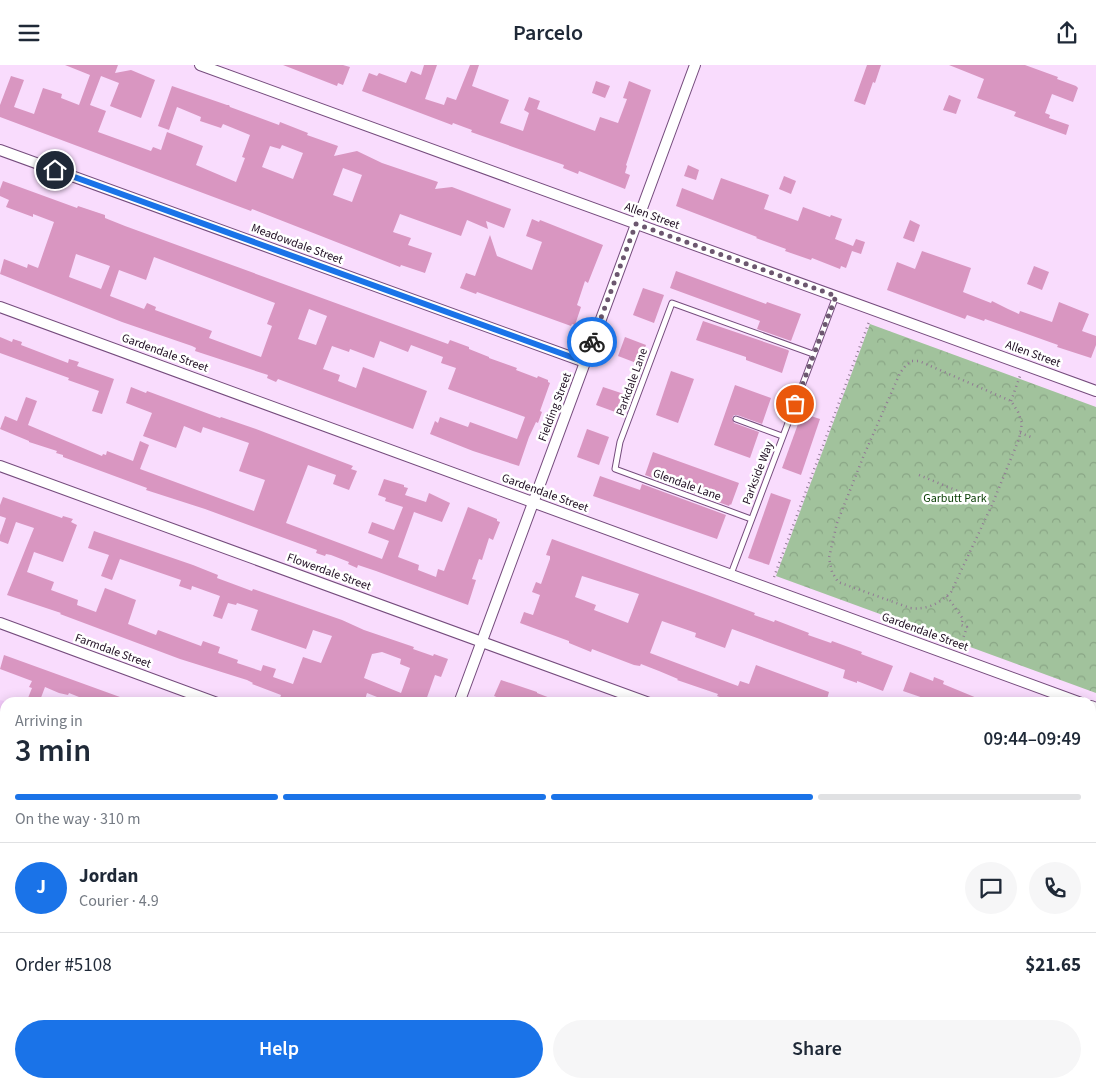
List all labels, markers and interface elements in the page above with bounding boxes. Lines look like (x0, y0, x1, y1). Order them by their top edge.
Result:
text: Parcelo (513, 17, 583, 49)
icon: menu (15, 19, 43, 47)
icon: share (1053, 19, 1081, 47)
pin (34, 149, 76, 191)
icon: home (41, 156, 69, 184)
street label: Allen Street (622, 198, 682, 234)
street label: Meadowdale Street (249, 220, 345, 268)
courier (567, 317, 617, 367)
icon: bike (578, 328, 606, 356)
street label: Gardendale Street (119, 329, 211, 377)
street label: Allen Street (1003, 336, 1063, 372)
street label: Parkdale Lane (612, 346, 652, 418)
street label: Fielding Street (534, 370, 576, 444)
pin (774, 383, 816, 425)
icon: bag (781, 390, 809, 418)
street label: Parkside Way (738, 439, 778, 507)
street label: Glendale Lane (650, 465, 724, 505)
street label: Gardendale Street (499, 469, 591, 517)
park label: Garbutt Park (923, 490, 987, 507)
street label: Flowerdale Street (285, 549, 373, 595)
street label: Gardendale Street (879, 608, 971, 656)
street label: Farmdale Street (73, 629, 153, 673)
text: Arriving in (15, 710, 83, 732)
text: 09:44–09:49 (983, 726, 1081, 753)
text: 3 min (15, 728, 91, 774)
text: On the way · 310 m (15, 808, 140, 830)
button: chat (965, 862, 1017, 914)
button: phone (1029, 862, 1081, 914)
text: Jordan (79, 863, 138, 890)
text: J (36, 874, 46, 901)
text: Courier · 4.9 (79, 890, 159, 912)
text: Order #5108 (15, 952, 112, 979)
text: $21.65 (1025, 952, 1081, 979)
button: Help (15, 1020, 543, 1078)
button: Share (553, 1020, 1081, 1078)

